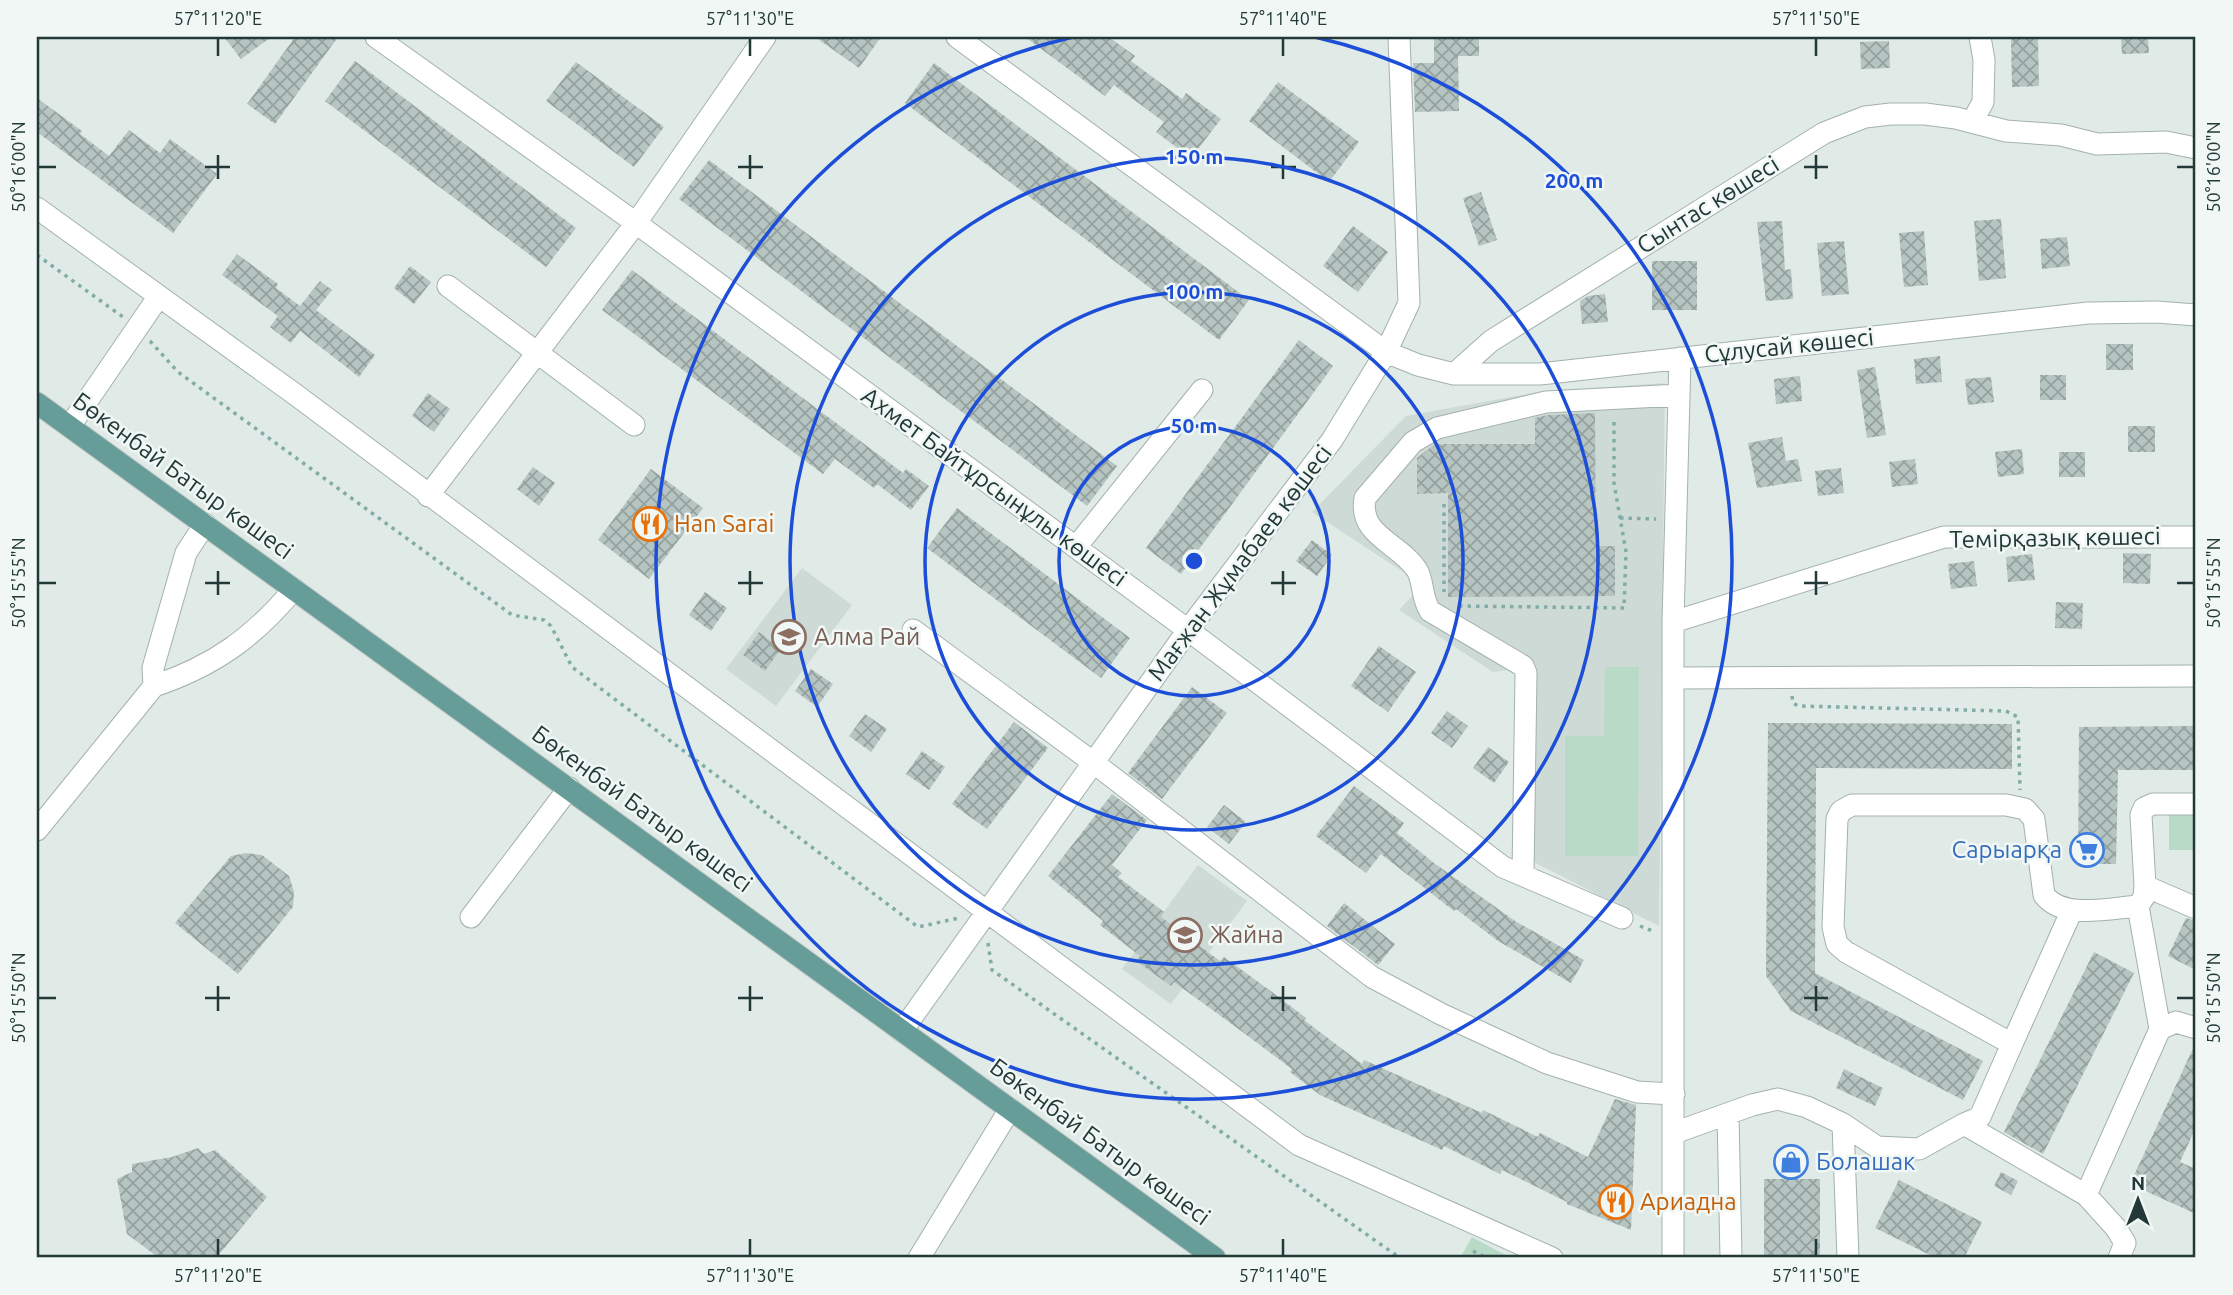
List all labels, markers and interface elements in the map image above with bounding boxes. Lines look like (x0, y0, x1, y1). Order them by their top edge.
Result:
text: 57°11'20"E (174, 8, 262, 28)
text: 57°11'30"E (706, 8, 794, 28)
text: 57°11'40"E (1239, 8, 1327, 28)
text: 57°11'50"E (1772, 8, 1860, 28)
text: 50°16'00"N (8, 121, 28, 213)
text: 50°16'00"N (2203, 121, 2223, 213)
text: 150 m (1165, 144, 1223, 168)
street label: Сынтас көшесі (1632, 150, 1784, 259)
text: 200 m (1545, 168, 1603, 192)
text: 100 m (1165, 279, 1223, 303)
street label: Сұлусай көшесі (1703, 323, 1875, 368)
street label: Ахмет Байтұрсынұлы көшесі (857, 381, 1132, 592)
street label: Бөкенбай Батыр көшесі (68, 387, 298, 564)
text: 50 m (1171, 413, 1217, 437)
street label: Мағжан Жұмабаев көшесі (1142, 440, 1337, 686)
restaurant icon: Han Sarai (631, 505, 669, 543)
place label: Han Sarai (674, 510, 774, 537)
street label: Темірқазық көшесі (1949, 522, 2161, 553)
text: 50°15'55"N (8, 537, 28, 629)
text: 50°15'55"N (2203, 537, 2223, 629)
centre of rings (1182, 549, 1206, 573)
school or university icon: Алма Рай (770, 618, 808, 656)
place label: Алма Рай (814, 623, 920, 650)
street label: Бөкенбай Батыр көшесі (527, 720, 757, 897)
supermarket icon: Сарыарқа (2068, 831, 2106, 869)
place label: Сарыарқа (1951, 836, 2062, 863)
school or university icon: Жайна (1166, 916, 1204, 954)
place label: Жайна (1210, 921, 1284, 948)
text: 50°15'50"N (8, 952, 28, 1044)
text: 50°15'50"N (2203, 952, 2223, 1044)
street label: Бөкенбай Батыр көшесі (985, 1053, 1215, 1230)
shop icon: Болашак (1772, 1143, 1810, 1181)
place label: Болашак (1816, 1148, 1915, 1175)
north arrow (2104, 1166, 2174, 1236)
text: N (2131, 1172, 2145, 1194)
restaurant icon: Ариадна (1597, 1183, 1635, 1221)
place label: Ариадна (1640, 1188, 1737, 1215)
text: 57°11'20"E (174, 1265, 262, 1285)
text: 57°11'30"E (706, 1265, 794, 1285)
text: 57°11'40"E (1239, 1265, 1327, 1285)
text: 57°11'50"E (1772, 1265, 1860, 1285)

